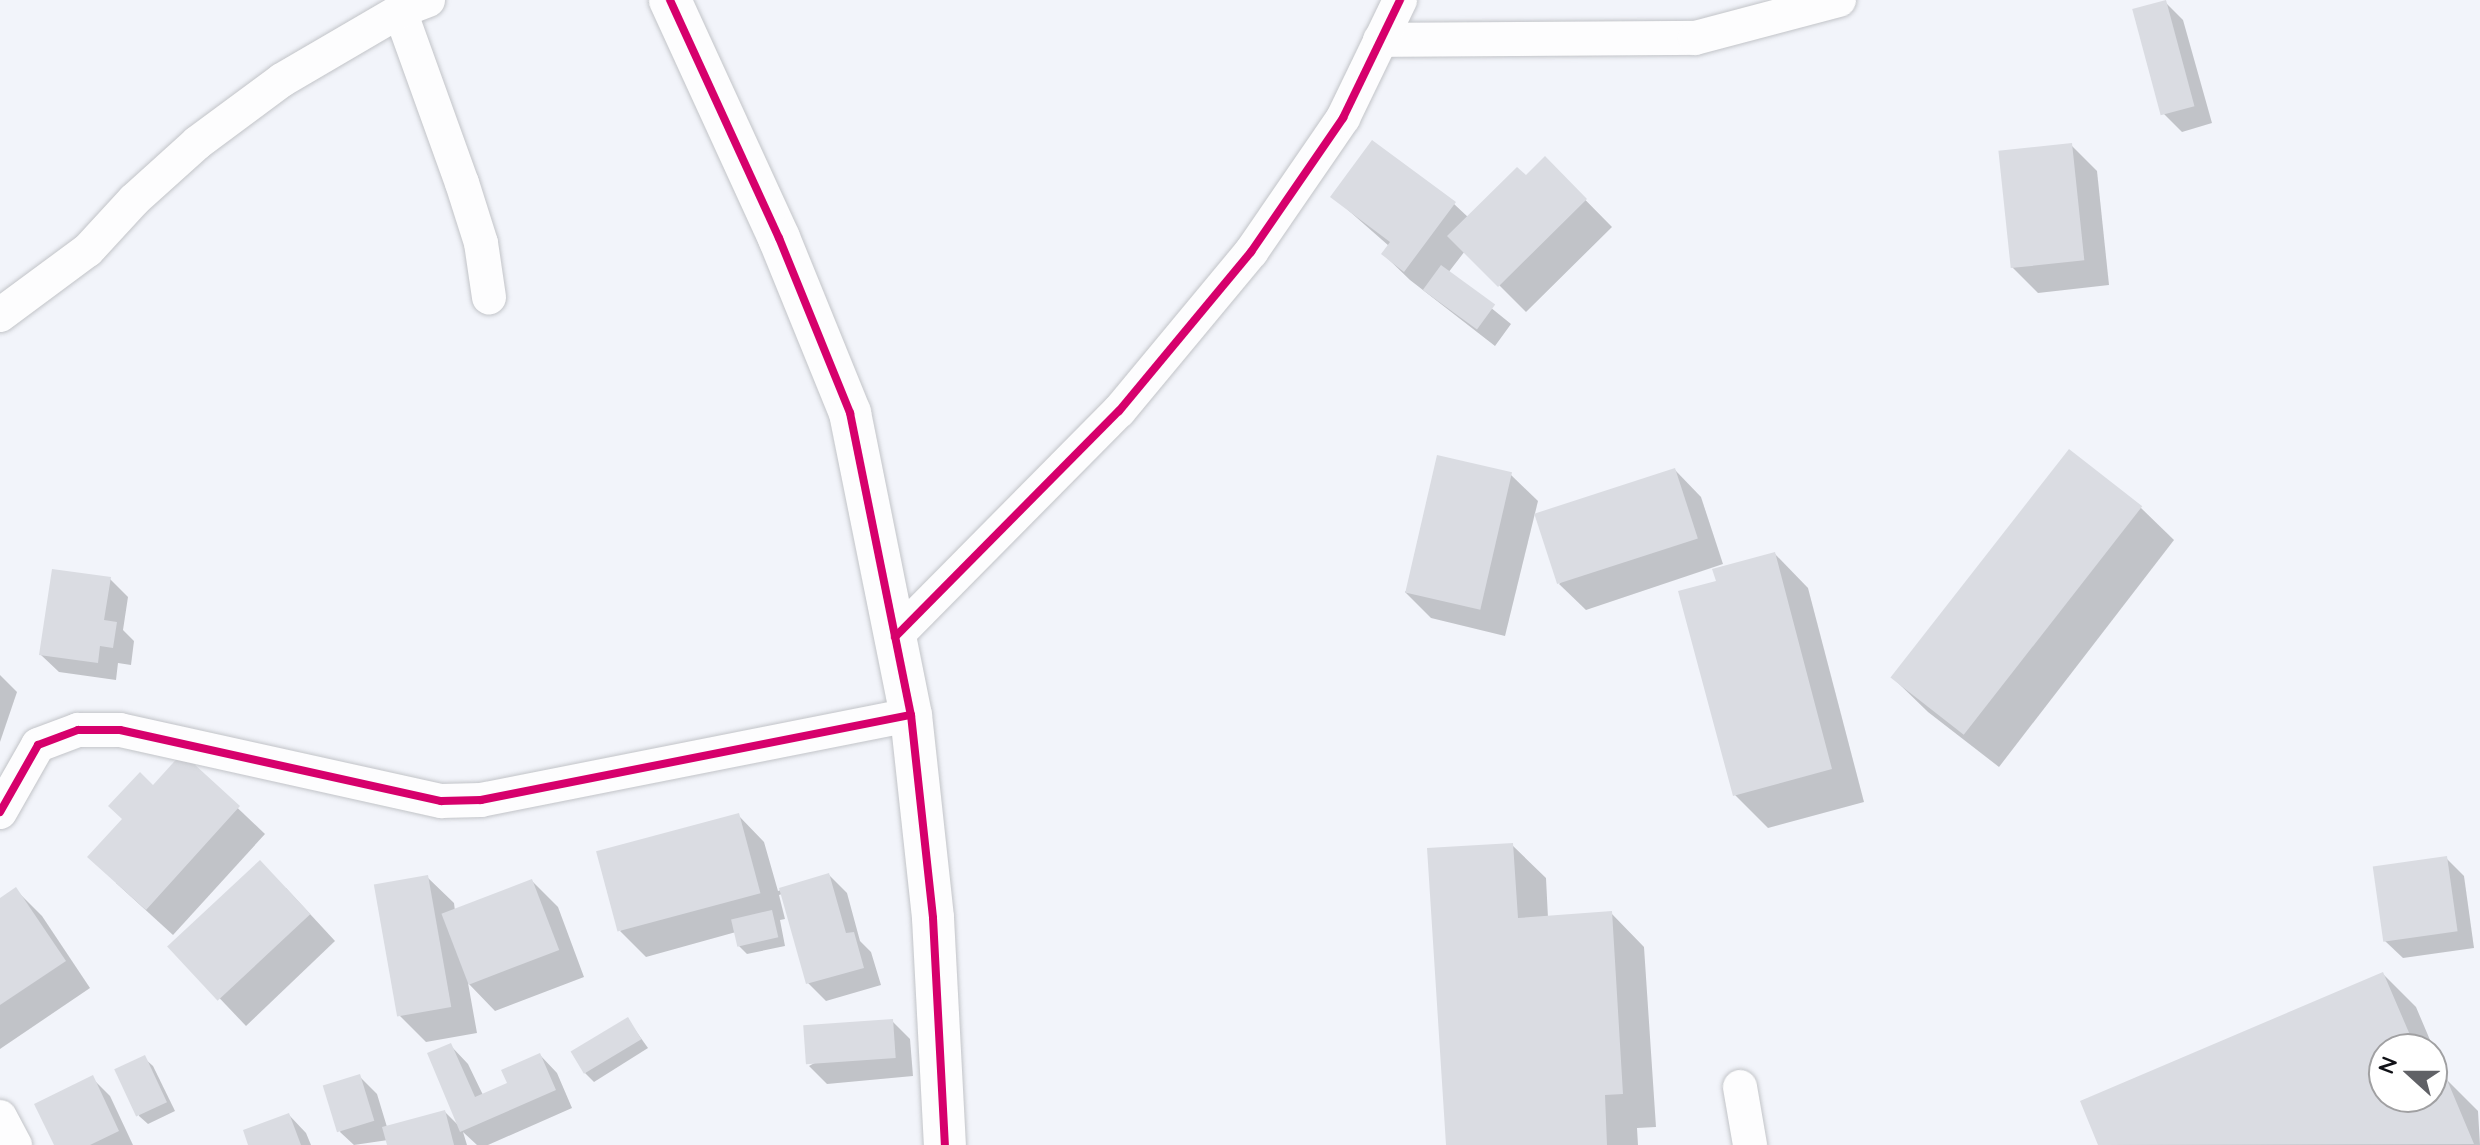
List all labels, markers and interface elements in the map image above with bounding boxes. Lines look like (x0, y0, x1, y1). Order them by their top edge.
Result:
north arrow (2368, 1033, 2448, 1113)
text: N (2371, 1053, 2403, 1078)

